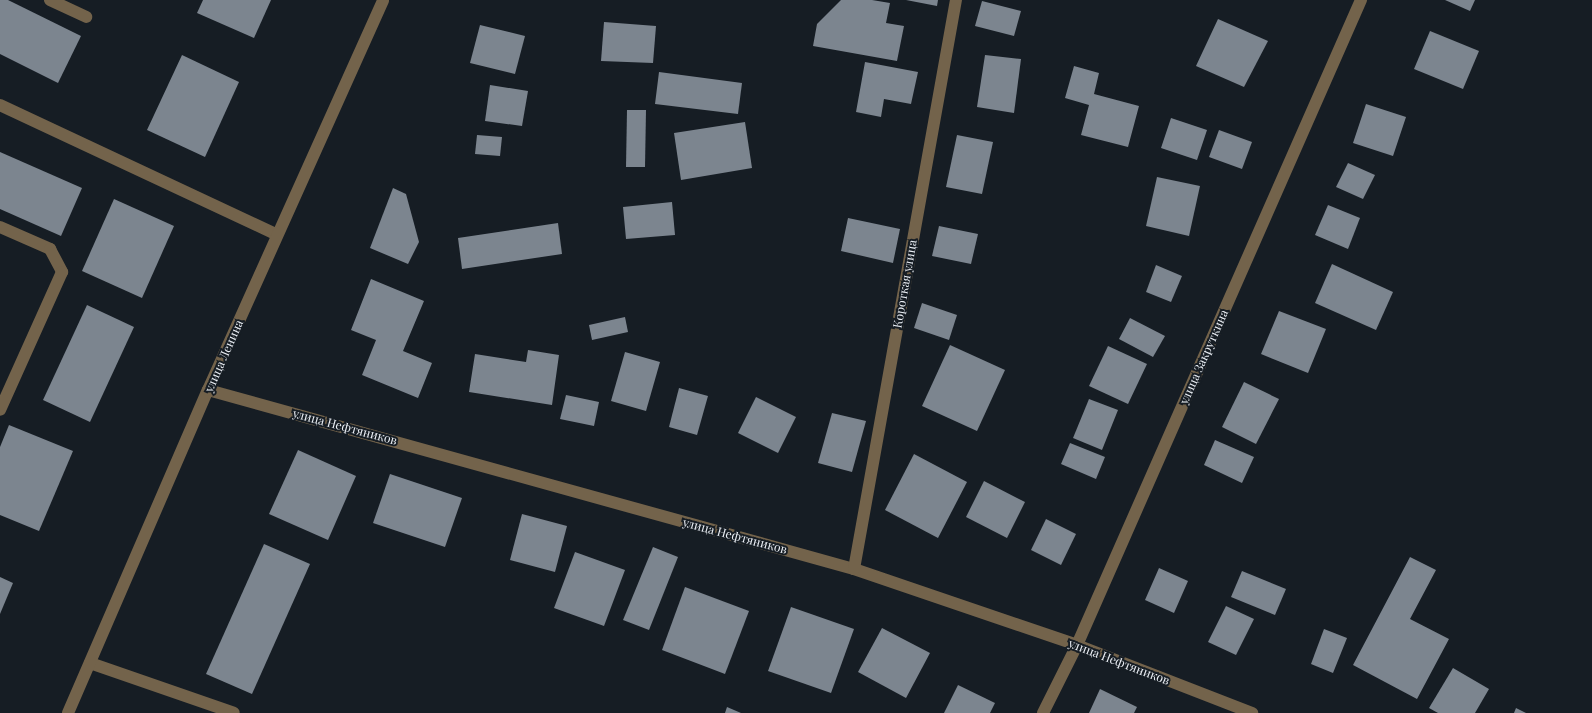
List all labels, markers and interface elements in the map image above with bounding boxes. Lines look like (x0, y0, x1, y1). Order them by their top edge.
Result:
street label: Короткая улица (890, 239, 920, 329)
street label: улица Закруткина (1177, 307, 1231, 407)
street label: улица Ленина (202, 318, 246, 394)
street label: улица Нефтяников (291, 406, 399, 448)
street label: улица Нефтяников (681, 515, 789, 557)
street label: улица Нефтяников (1066, 636, 1172, 688)

